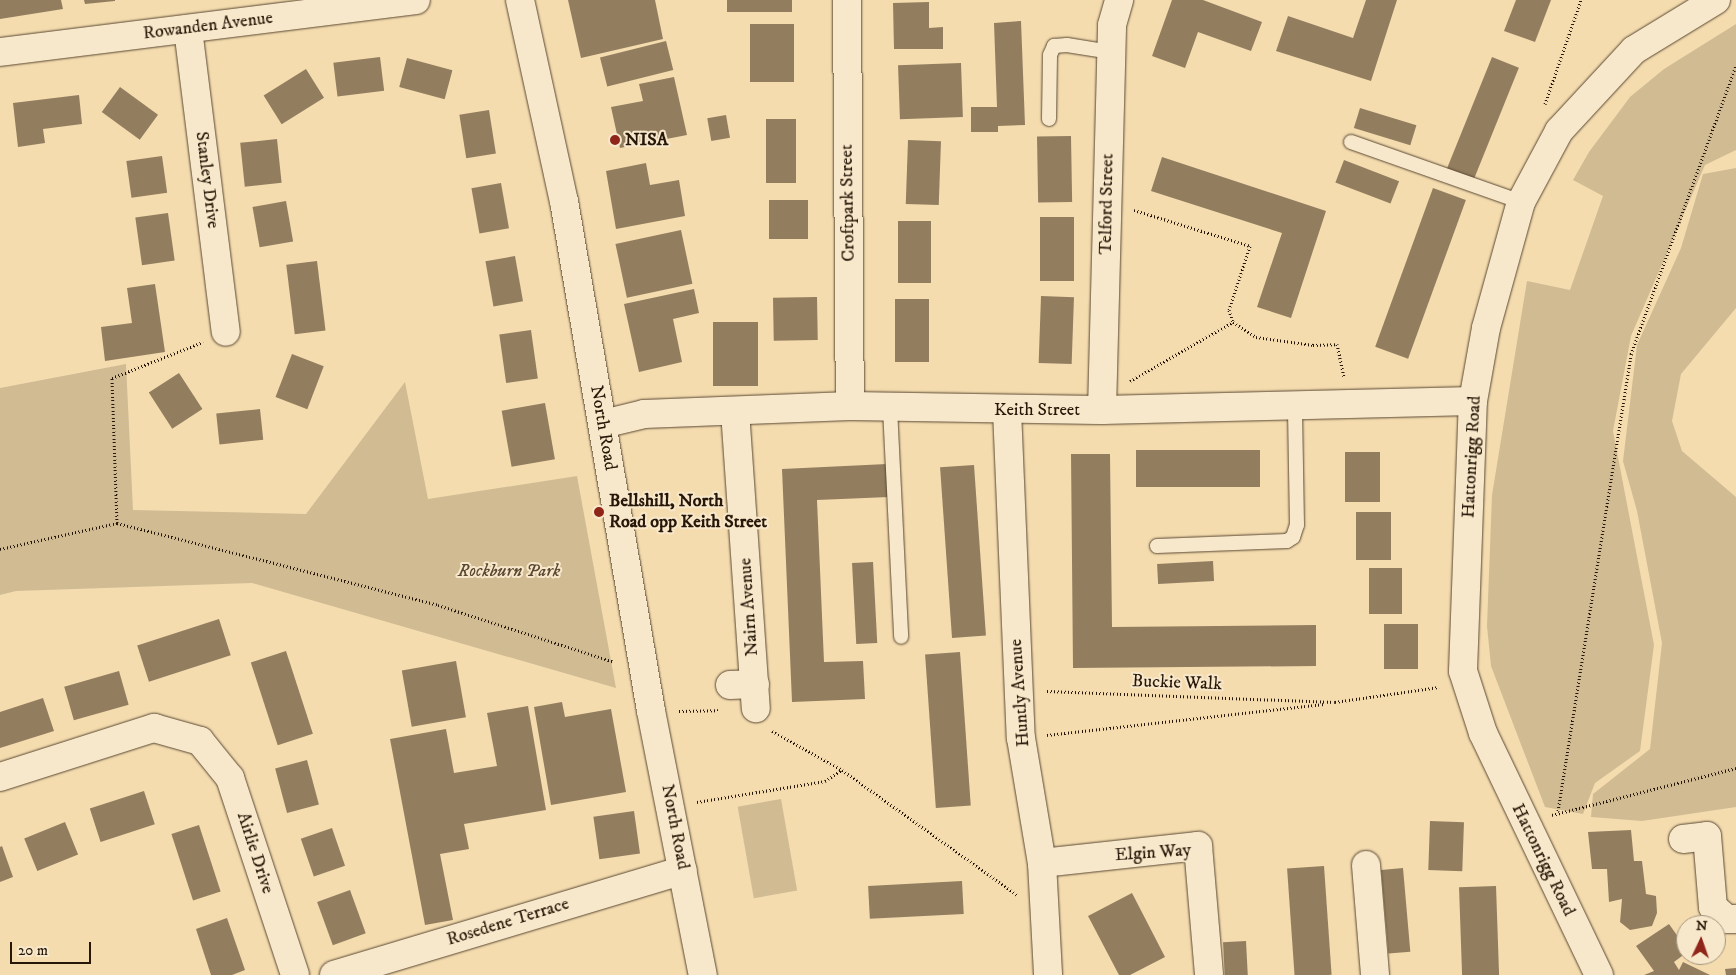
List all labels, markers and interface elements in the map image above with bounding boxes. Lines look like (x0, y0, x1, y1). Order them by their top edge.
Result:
street label: Rowanden Avenue (142, 7, 274, 45)
place label: NISA (625, 129, 668, 151)
street label: Stanley Drive (190, 130, 224, 230)
marker: NISA (609, 134, 621, 146)
street label: Croftpark Street (836, 144, 860, 262)
street label: Telford Street (1095, 153, 1119, 255)
street label: North Road (585, 384, 621, 472)
street label: Hattonrigg Road (1458, 395, 1486, 519)
street label: Keith Street (994, 399, 1080, 421)
place label: Bellshill, North Road opp Keith Street (609, 491, 767, 534)
marker: Bellshill, North Road opp Keith Street (593, 506, 605, 518)
street label: Nairn Avenue (735, 557, 763, 657)
park label: Rockburn Park (458, 560, 560, 582)
street label: Huntly Avenue (1005, 638, 1035, 748)
street label: Buckie Walk (1132, 671, 1222, 695)
street label: North Road (656, 783, 694, 871)
street label: Hattonrigg Road (1506, 800, 1580, 920)
street label: Airlie Drive (232, 810, 278, 896)
street label: Elgin Way (1114, 840, 1192, 866)
street label: Rosedene Terrace (444, 893, 572, 951)
north arrow (1676, 915, 1726, 965)
text: N (1696, 917, 1708, 935)
scale bar (12, 932, 94, 964)
text: 20 m (18, 941, 48, 960)

